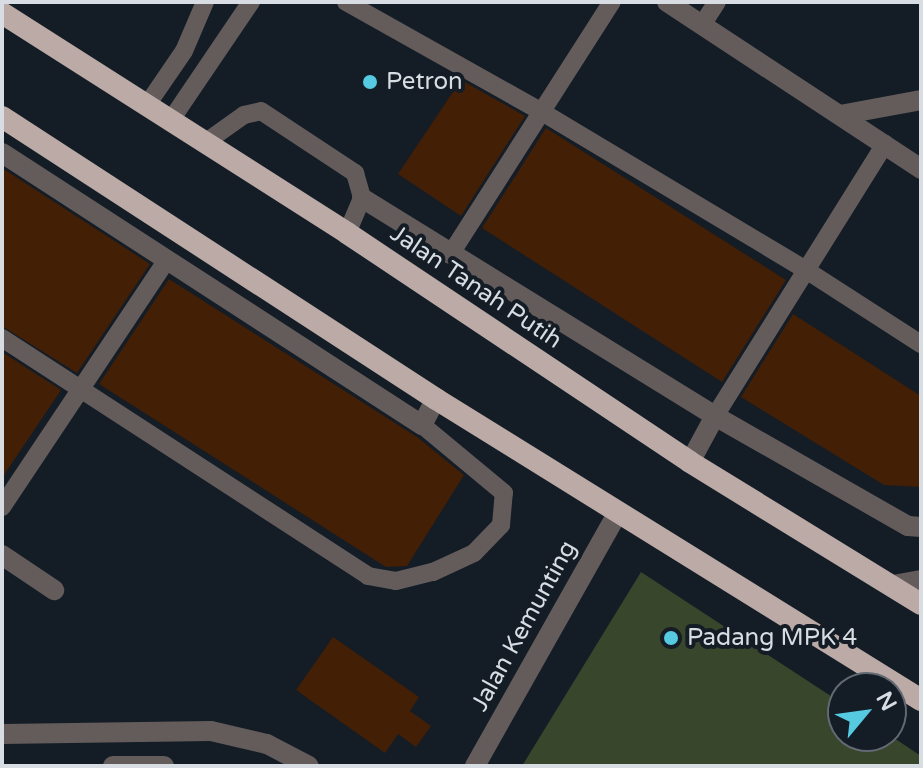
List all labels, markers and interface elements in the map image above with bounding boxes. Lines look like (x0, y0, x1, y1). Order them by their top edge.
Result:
place label: Petron (386, 68, 463, 96)
marker: Petron (361, 73, 379, 91)
street label: Jalan Tanah Putih (385, 219, 567, 355)
street label: Jalan Kemunting (465, 536, 583, 716)
place label: Padang MPK 4 (687, 624, 857, 652)
marker: Padang MPK 4 (662, 629, 680, 647)
north arrow (827, 672, 907, 752)
text: N (871, 687, 902, 715)

